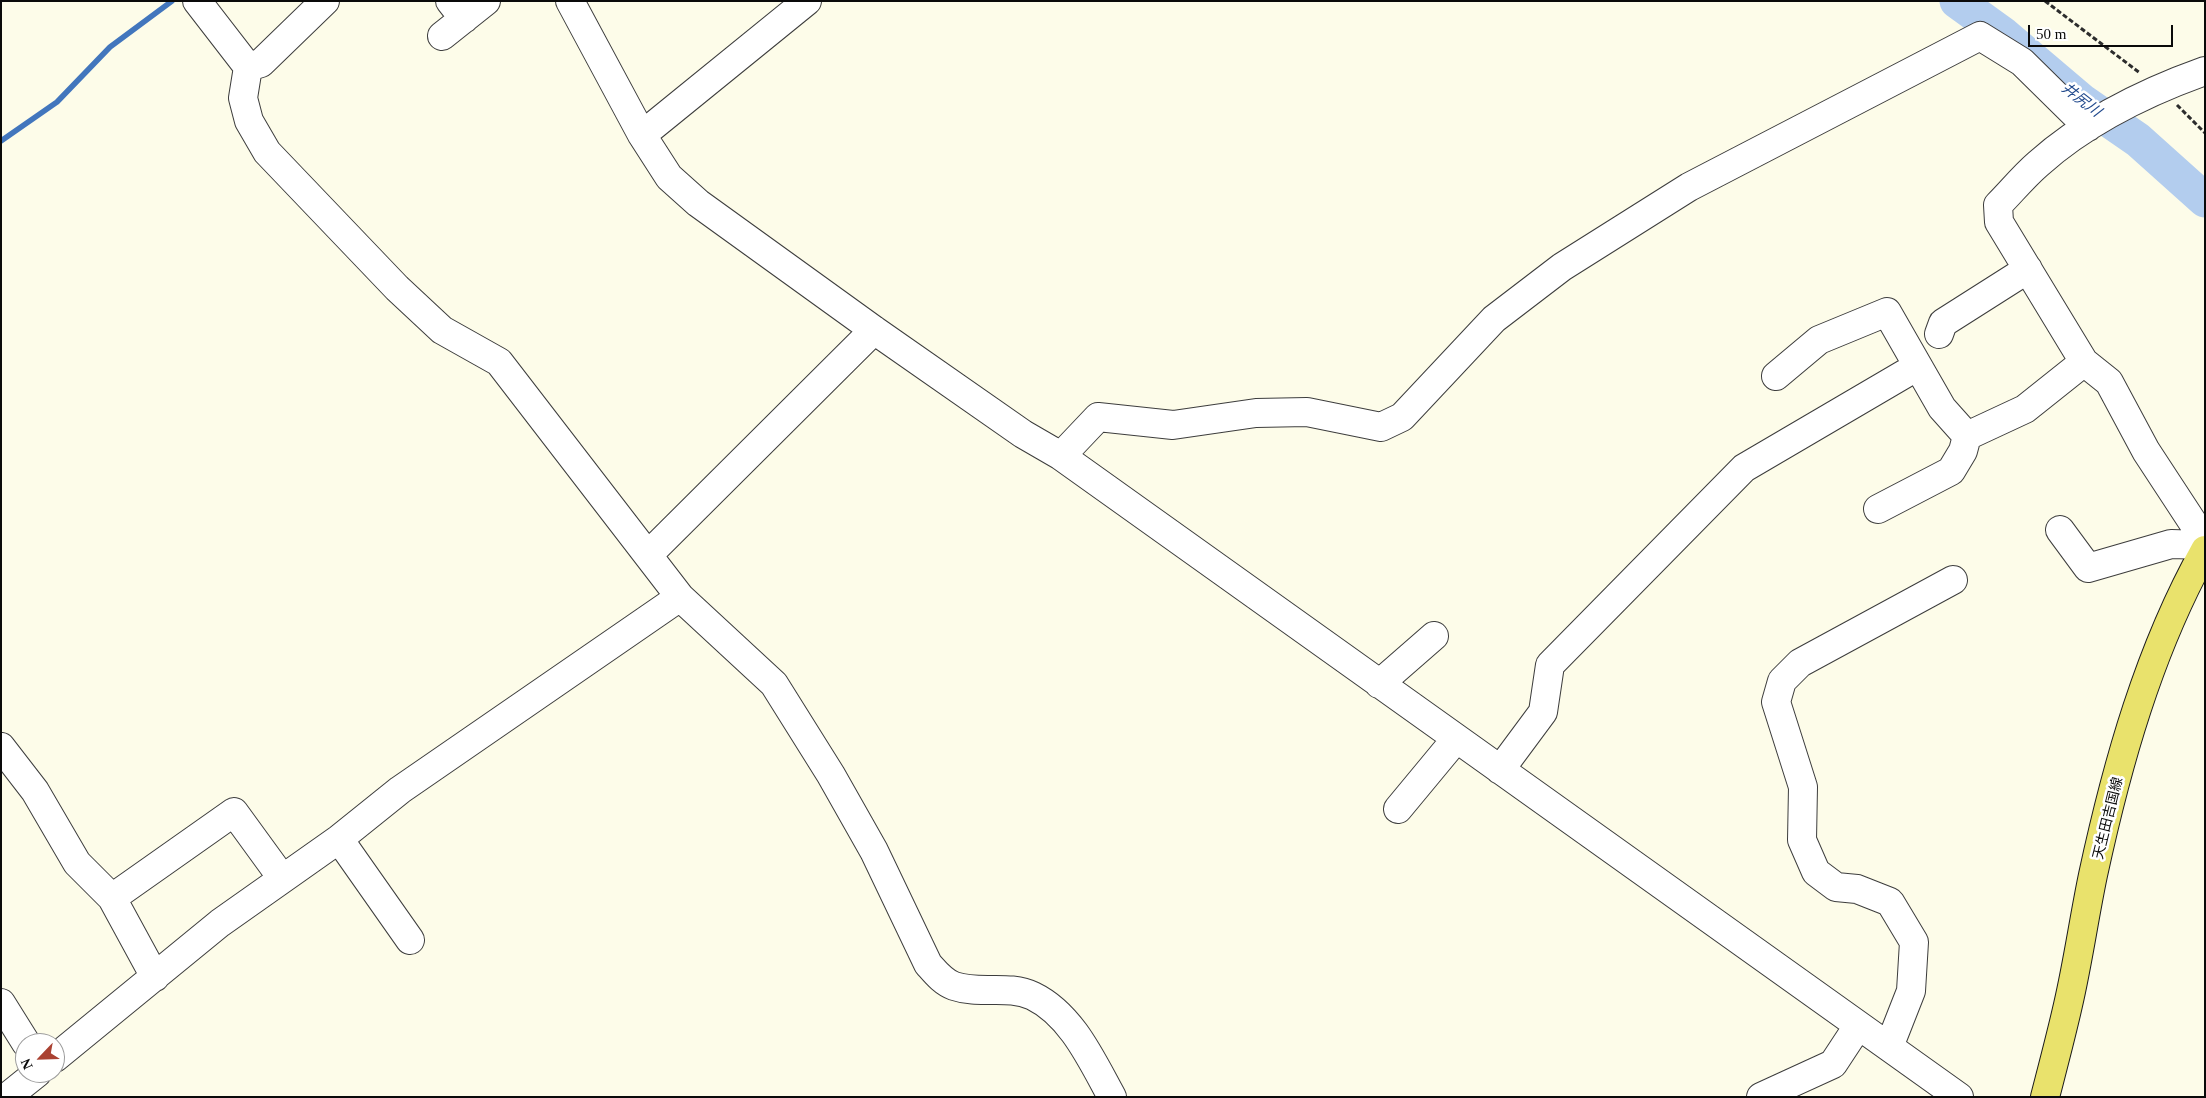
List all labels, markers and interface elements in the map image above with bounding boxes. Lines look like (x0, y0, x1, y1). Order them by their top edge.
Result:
scale bar (2031, 15, 2176, 47)
text: 50 m (2036, 26, 2066, 42)
water label: 井尻川 (2059, 78, 2105, 120)
street label: 天生田吉国線 (2089, 775, 2125, 861)
north arrow (15, 1033, 65, 1083)
text: N (18, 1056, 36, 1072)

